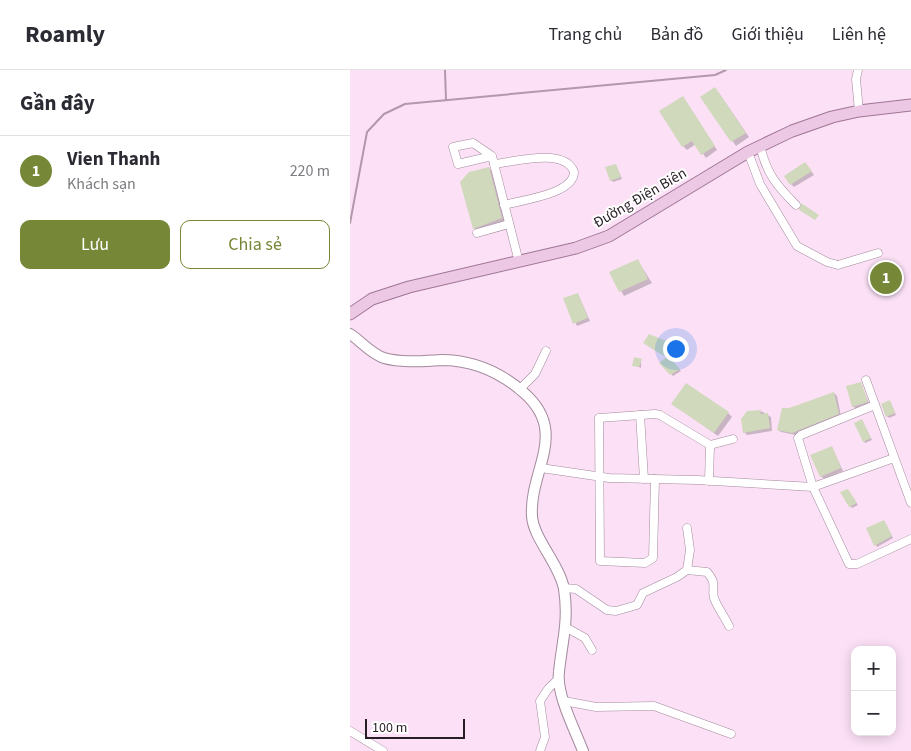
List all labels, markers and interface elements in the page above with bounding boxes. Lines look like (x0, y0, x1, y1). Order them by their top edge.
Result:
text: Roamly (25, 17, 105, 52)
text: Trang chủ (548, 22, 622, 47)
text: Bản đồ (650, 22, 703, 47)
text: Giới thiệu (731, 22, 804, 47)
text: Liên hệ (832, 22, 886, 47)
text: Gần đây (20, 88, 95, 118)
text: Vien Thanh (67, 146, 160, 173)
text: 1 (32, 160, 40, 182)
text: 220 m (290, 160, 330, 182)
street label: Đường Điện Biên (589, 163, 691, 233)
text: Khách sạn (67, 173, 136, 195)
button: Lưu (20, 220, 170, 269)
button: Chia sẻ (180, 220, 330, 269)
pin: 1 (870, 259, 902, 297)
your location (663, 336, 689, 362)
map controls (851, 646, 896, 736)
button: + (851, 646, 896, 691)
button: − (851, 691, 896, 736)
scale bar (365, 716, 465, 739)
text: 100 m (372, 718, 407, 738)

